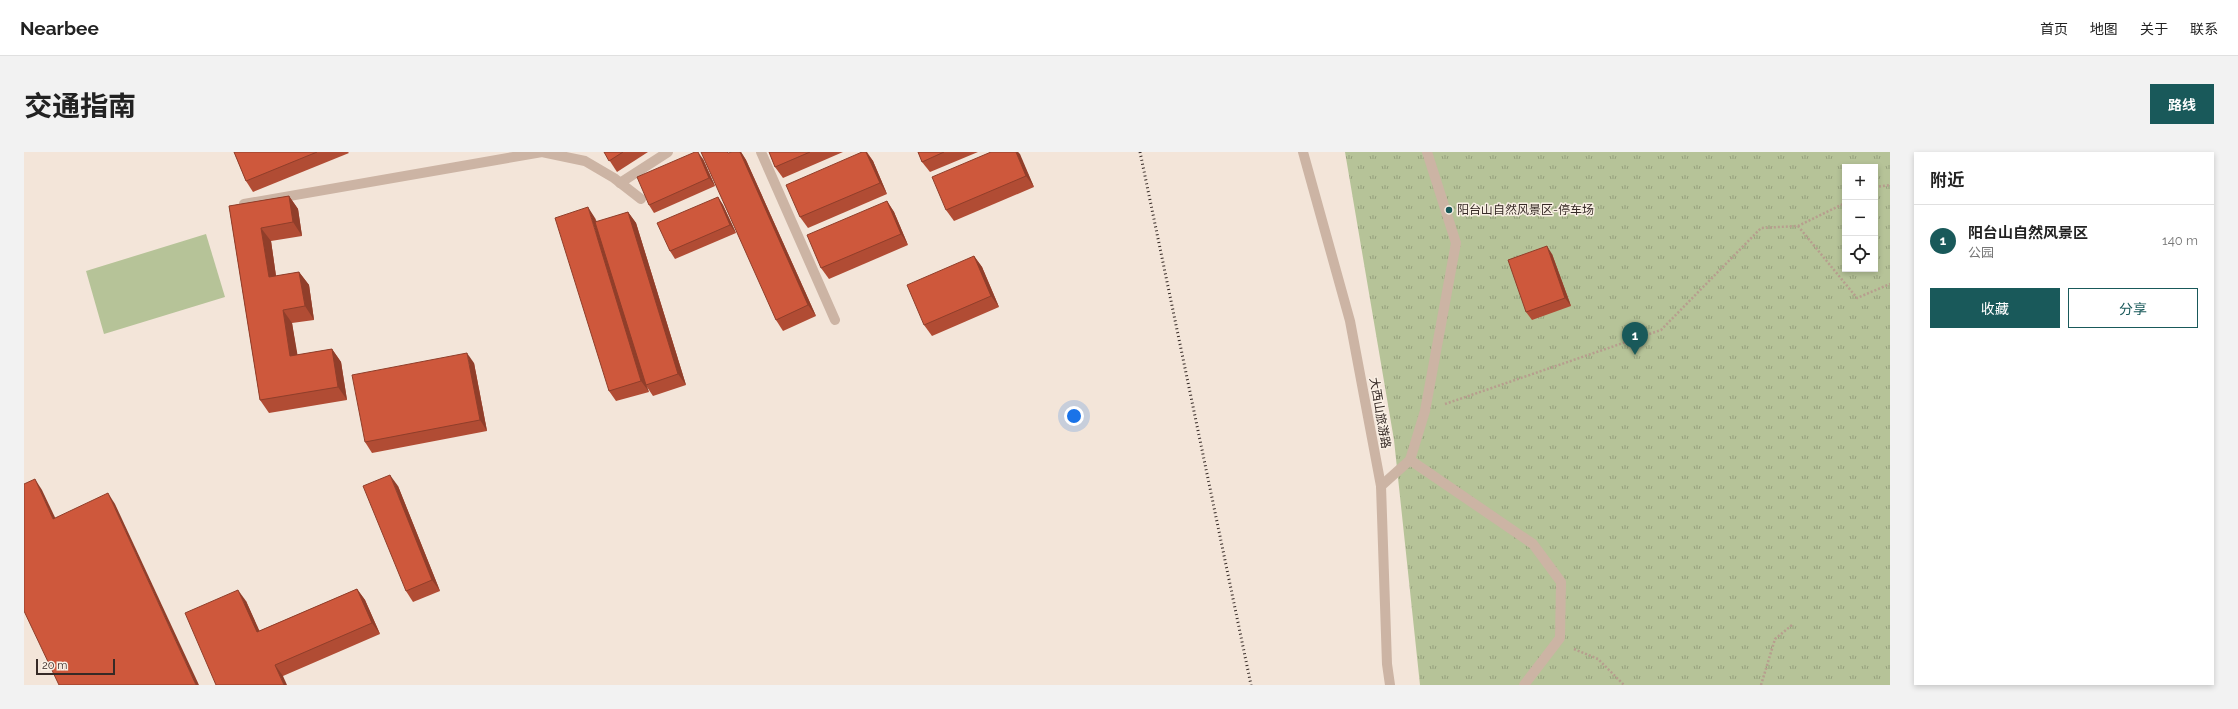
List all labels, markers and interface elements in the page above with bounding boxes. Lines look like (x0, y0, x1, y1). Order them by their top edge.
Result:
text: Nearbee (20, 17, 99, 39)
text: 首页 (2040, 21, 2068, 37)
text: 地图 (2090, 21, 2118, 37)
text: 关于 (2140, 21, 2168, 37)
text: 联系 (2190, 21, 2218, 37)
button: 路线 (2150, 84, 2214, 124)
text: 交通指南 (24, 90, 136, 123)
map controls (1842, 164, 1878, 272)
button: + (1842, 164, 1878, 200)
text: 附近 (1930, 170, 1964, 190)
button: − (1842, 200, 1878, 236)
place label: 阳台山自然风景区-停车场 (1457, 203, 1594, 217)
marker: 阳台山自然风景区-停车场 (1444, 205, 1454, 215)
text: 阳台山自然风景区 (1968, 224, 2088, 242)
text: 1 (1940, 233, 1946, 248)
text: 140 m (2162, 233, 2198, 248)
button: locate (1842, 236, 1878, 272)
text: 公园 (1968, 245, 1994, 260)
button: 收藏 (1930, 288, 2060, 328)
button: 分享 (2068, 288, 2198, 328)
pin: 1 (1622, 322, 1648, 355)
street label: 大西山旅游路 (1367, 376, 1393, 450)
your location (1064, 406, 1084, 426)
scale bar (36, 657, 115, 676)
text: 20 m (42, 659, 67, 672)

